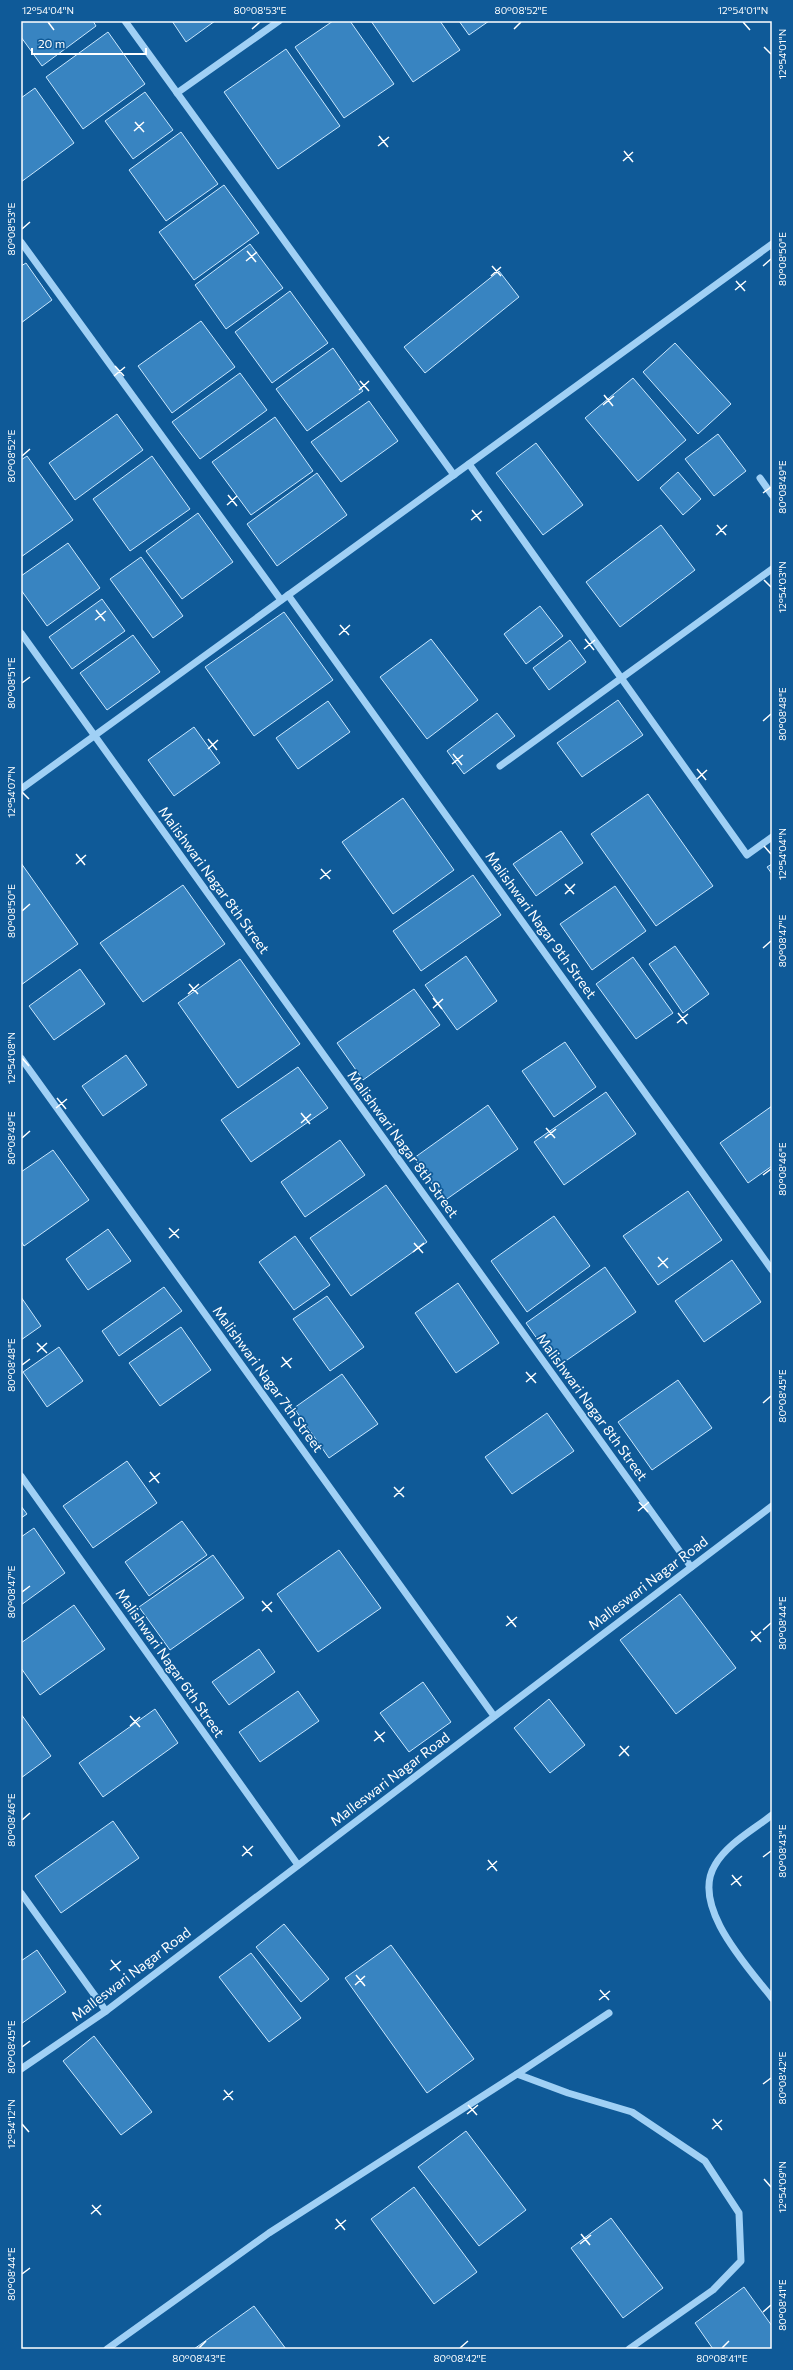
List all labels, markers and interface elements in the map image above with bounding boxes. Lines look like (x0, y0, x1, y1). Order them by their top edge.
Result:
text: 12°54'04"N (22, 4, 74, 16)
text: 80°08'53"E (234, 4, 287, 16)
text: 80°08'52"E (495, 4, 547, 16)
text: 12°54'01"N (718, 4, 768, 16)
text: 12°54'01"N (776, 29, 788, 79)
scale bar (32, 30, 146, 56)
text: 20 m (38, 36, 65, 50)
text: 80°08'53"E (5, 202, 17, 256)
text: 80°08'50"E (776, 232, 788, 286)
text: 80°08'52"E (5, 430, 17, 482)
text: 80°08'49"E (776, 460, 788, 514)
text: 12°54'03"N (776, 561, 788, 613)
text: 80°08'51"E (5, 657, 17, 709)
text: 80°08'48"E (776, 687, 788, 741)
text: 12°54'07"N (5, 766, 17, 818)
street label: Malishwari Nagar 8th Street (155, 803, 274, 957)
text: 12°54'04"N (776, 828, 788, 880)
street label: Malishwari Nagar 9th Street (482, 848, 601, 1002)
text: 80°08'50"E (5, 884, 17, 938)
text: 80°08'47"E (776, 915, 788, 967)
text: 12°54'08"N (5, 1032, 17, 1084)
street label: Malishwari Nagar 8th Street (344, 1067, 463, 1221)
text: 80°08'49"E (5, 1111, 17, 1165)
text: 80°08'46"E (776, 1142, 788, 1196)
street label: Malishwari Nagar 7th Street (210, 1302, 327, 1455)
street label: Malishwari Nagar 8th Street (533, 1330, 652, 1484)
text: 80°08'48"E (5, 1338, 17, 1392)
text: 80°08'45"E (776, 1369, 788, 1423)
street label: Malleswari Nagar Road (585, 1532, 711, 1633)
text: 80°08'47"E (5, 1566, 17, 1618)
street label: Malishwari Nagar 6th Street (112, 1585, 228, 1741)
text: 80°08'44"E (776, 1596, 788, 1650)
street label: Malleswari Nagar Road (327, 1728, 453, 1829)
text: 80°08'46"E (5, 1793, 17, 1847)
text: 80°08'43"E (776, 1824, 788, 1878)
street label: Malleswari Nagar Road (68, 1923, 194, 2024)
text: 80°08'45"E (5, 2020, 17, 2074)
text: 80°08'42"E (776, 2051, 788, 2104)
text: 12°54'12"N (5, 2099, 17, 2149)
text: 12°54'09"N (776, 2161, 788, 2213)
text: 80°08'44"E (5, 2247, 17, 2301)
text: 80°08'41"E (776, 2279, 788, 2331)
text: 80°08'43"E (172, 2352, 226, 2364)
text: 80°08'42"E (434, 2352, 487, 2364)
text: 80°08'41"E (696, 2352, 748, 2364)

